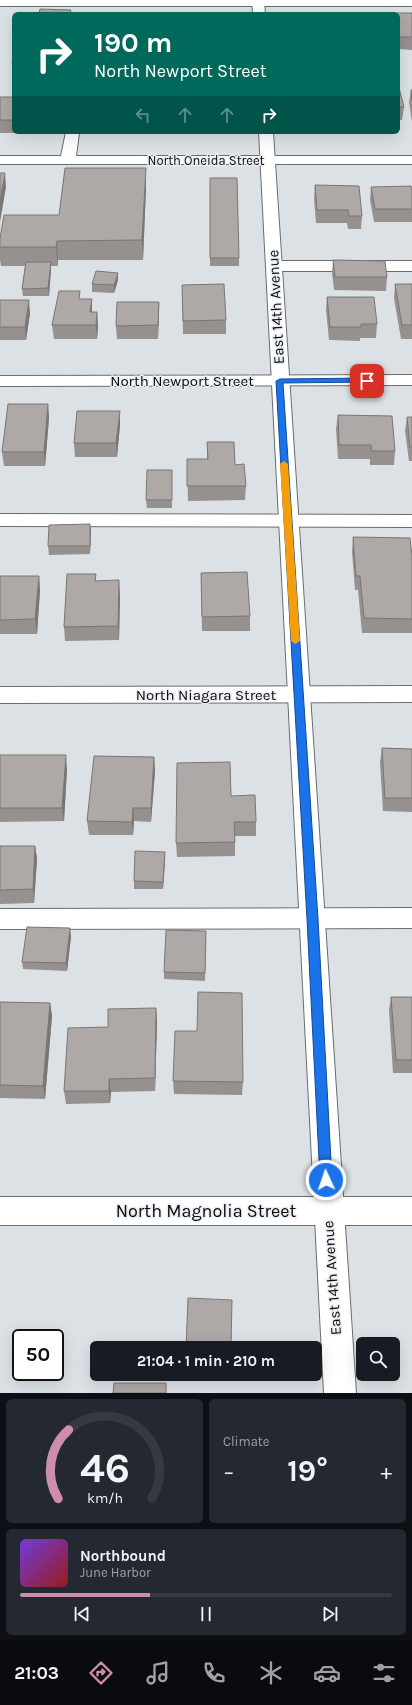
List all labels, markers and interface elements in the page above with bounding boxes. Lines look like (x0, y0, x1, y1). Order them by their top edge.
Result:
text: 190 m (94, 26, 172, 59)
icon: right (28, 28, 80, 80)
text: North Newport Street (94, 60, 266, 82)
icon: left (132, 104, 154, 126)
icon: ahead (174, 104, 196, 126)
icon: ahead (216, 104, 238, 126)
icon: right (258, 104, 280, 126)
street label: North Oneida Street (148, 153, 265, 168)
street label: East 14th Avenue (264, 249, 288, 365)
pin (350, 364, 384, 398)
icon: arrive (356, 370, 378, 392)
street label: North Newport Street (110, 372, 254, 390)
street label: North Niagara Street (136, 686, 276, 704)
position arrow (305, 1159, 347, 1201)
street label: North Magnolia Street (116, 1200, 297, 1222)
street label: East 14th Avenue (319, 1220, 345, 1336)
speed limit sign: 50 (12, 1329, 64, 1381)
map controls (356, 1337, 400, 1381)
button: search (356, 1337, 400, 1381)
text: 21:04 · 1 min · 210 m (137, 1352, 275, 1370)
text: Climate (223, 1434, 269, 1449)
text: 46 (80, 1444, 130, 1492)
text: 19° (287, 1453, 328, 1489)
text: − (223, 1459, 235, 1485)
text: + (380, 1459, 392, 1485)
text: km/h (86, 1490, 123, 1507)
text: Northbound (80, 1547, 166, 1565)
text: June Harbor (80, 1565, 151, 1580)
icon: previous (71, 1603, 93, 1625)
icon: pause (195, 1603, 217, 1625)
icon: next (319, 1603, 341, 1625)
icon: directions (87, 1659, 115, 1687)
icon: music (144, 1659, 172, 1687)
icon: phone (200, 1659, 228, 1687)
icon: climate (257, 1659, 285, 1687)
icon: car (313, 1659, 341, 1687)
icon: filters (370, 1659, 398, 1687)
text: 21:03 (14, 1662, 59, 1684)

